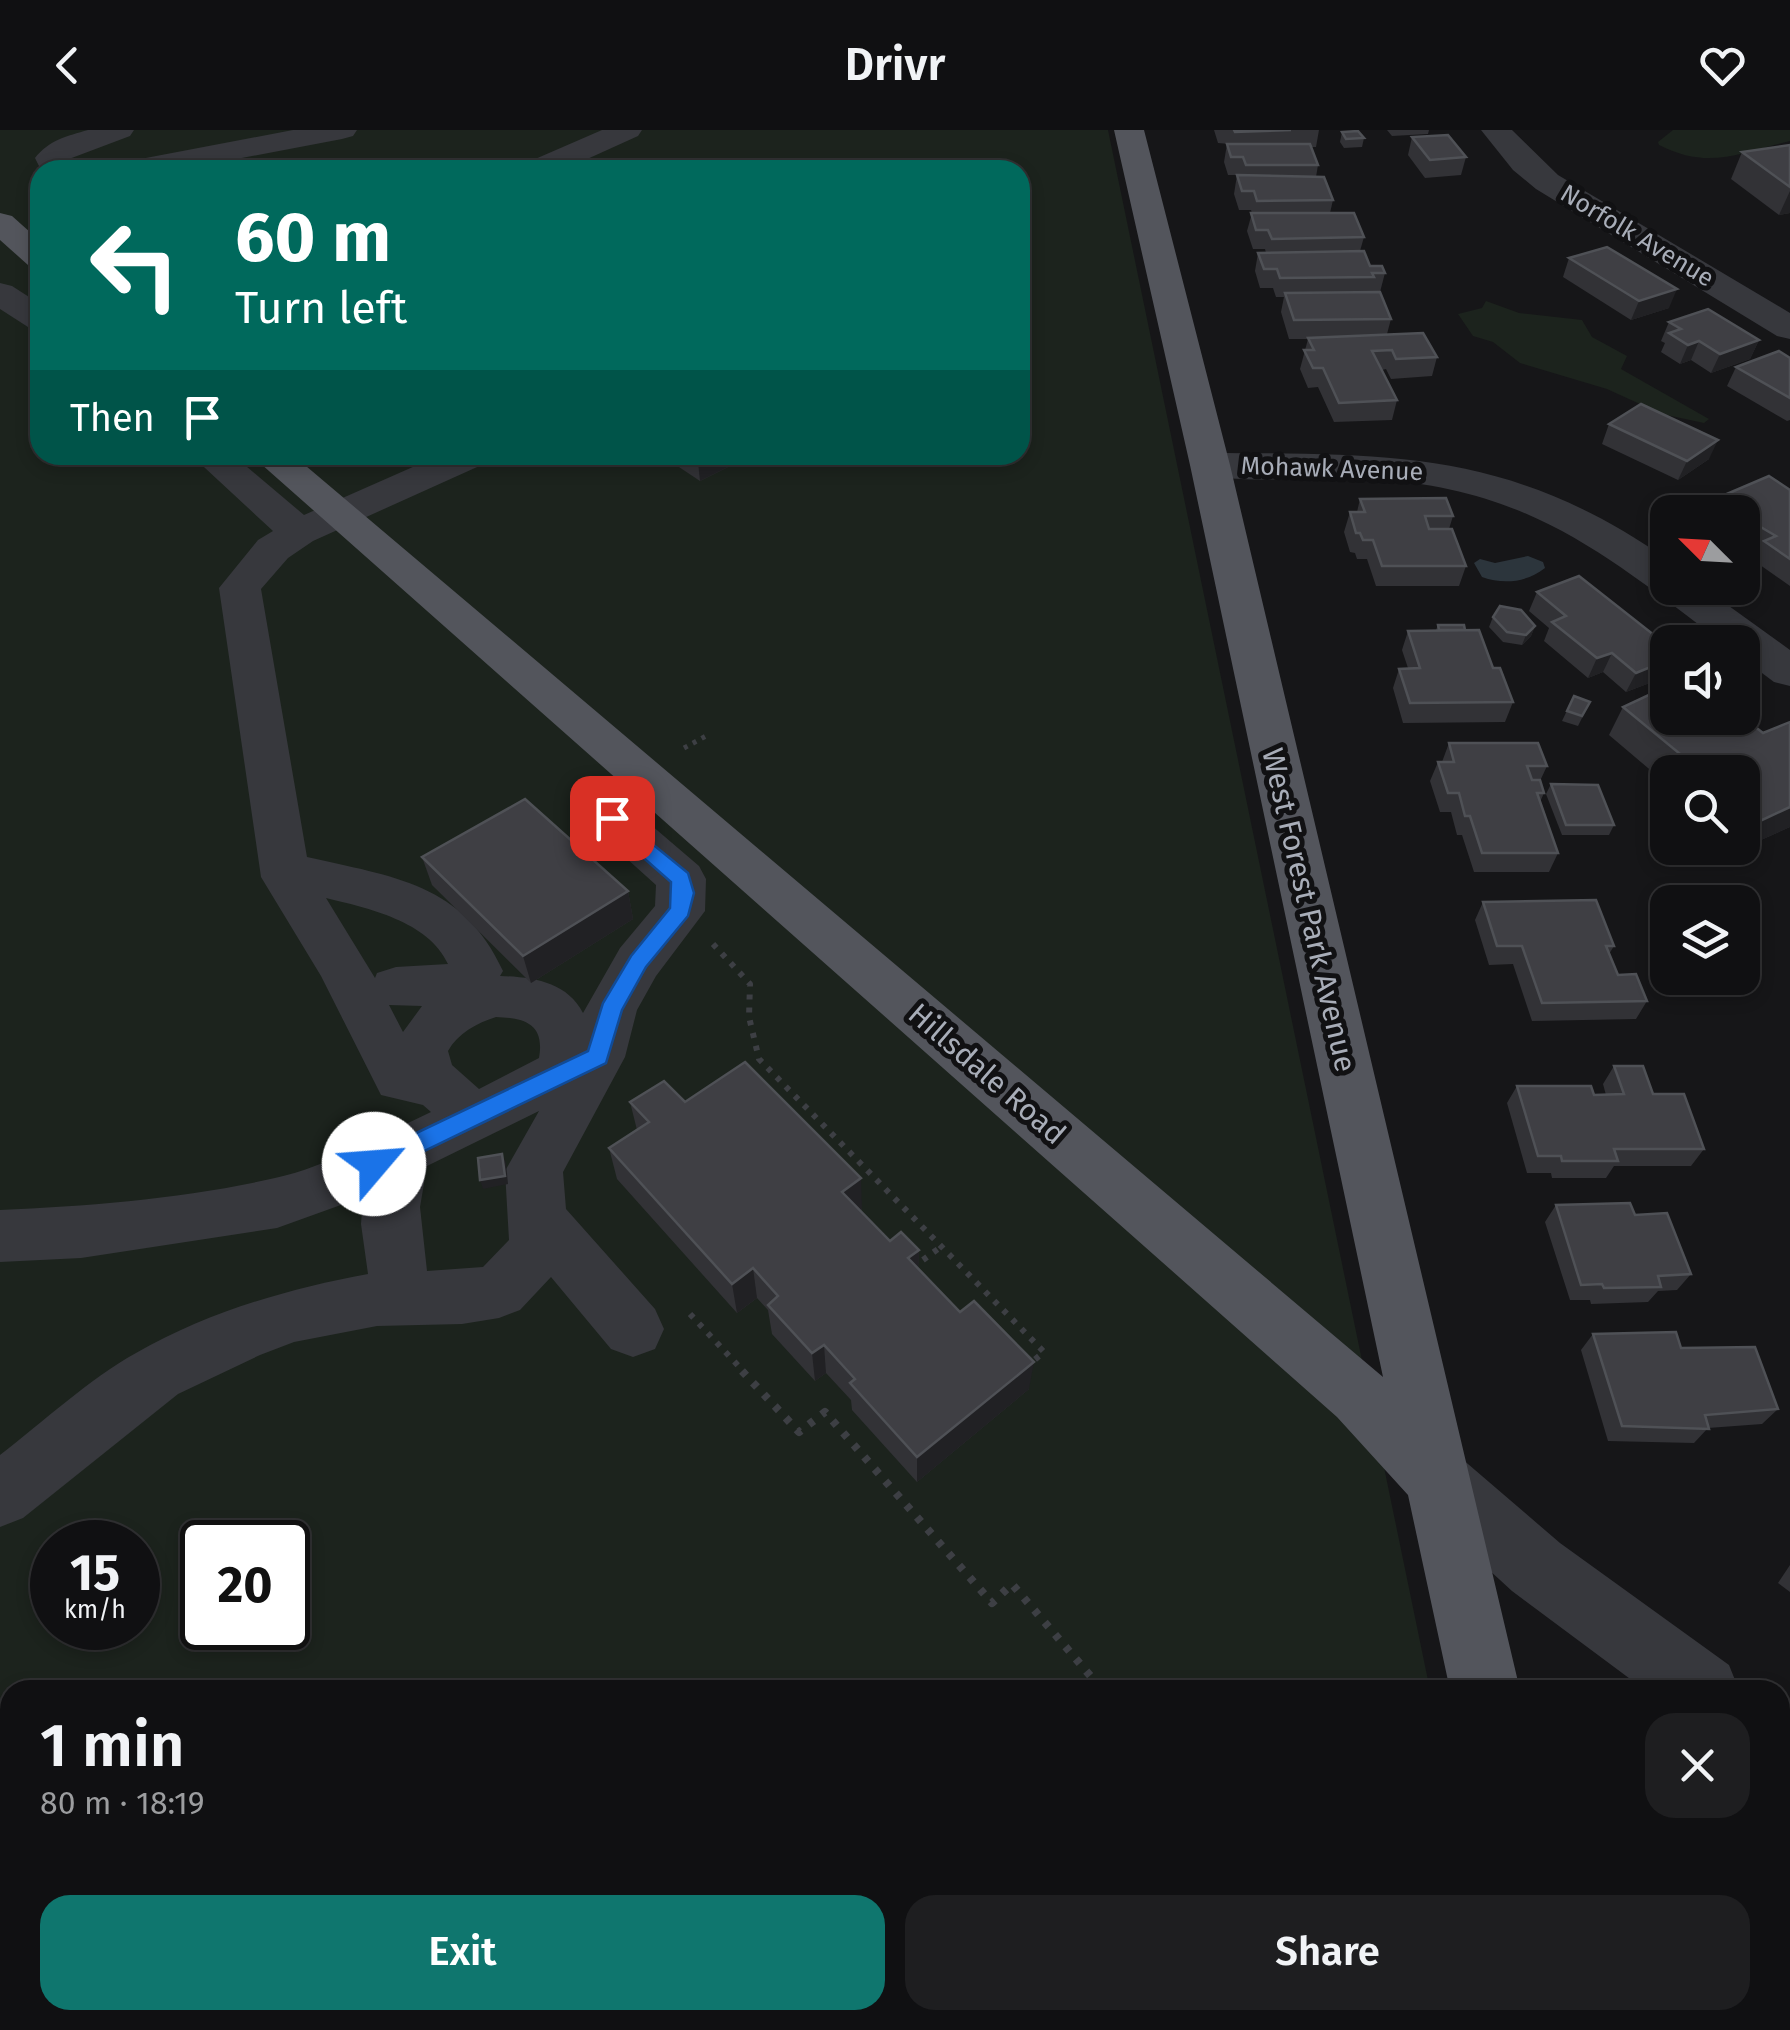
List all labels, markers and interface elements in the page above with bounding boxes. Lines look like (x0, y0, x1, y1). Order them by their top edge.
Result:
icon: back (40, 38, 95, 93)
text: Drivr (845, 38, 945, 92)
icon: heart (1695, 38, 1750, 93)
street label: Norfolk Avenue (1555, 178, 1719, 294)
text: 60 m (235, 196, 391, 280)
icon: left (70, 200, 200, 330)
text: Turn left (235, 281, 407, 335)
icon: arrive (175, 390, 230, 445)
text: Then (70, 395, 155, 441)
street label: Mohawk Avenue (1240, 451, 1424, 487)
north arrow (1650, 495, 1760, 605)
map controls (1650, 495, 1760, 995)
button: sound (1650, 625, 1760, 735)
street label: West Forest Park Avenue (1254, 745, 1364, 1075)
button: search (1650, 755, 1760, 865)
pin (570, 776, 655, 861)
icon: arrive (585, 791, 640, 846)
button: layers (1650, 885, 1760, 995)
street label: Hillsdale Road (901, 996, 1073, 1152)
position arrow (322, 1112, 426, 1216)
speed limit sign: 20 (180, 1520, 310, 1650)
text: 15 (70, 1543, 120, 1603)
text: km/h (64, 1595, 126, 1625)
text: 1 min (40, 1710, 185, 1782)
button: close (1645, 1713, 1750, 1818)
text: 80 m · 18:19 (40, 1784, 205, 1822)
button: Exit (40, 1895, 885, 2010)
button: Share (905, 1895, 1750, 2010)

